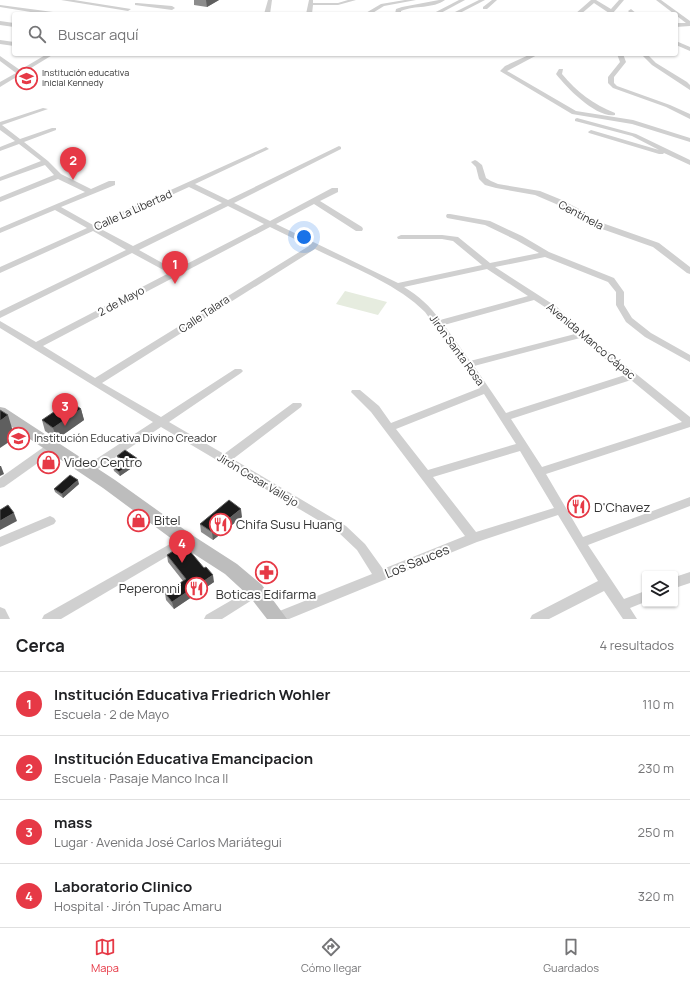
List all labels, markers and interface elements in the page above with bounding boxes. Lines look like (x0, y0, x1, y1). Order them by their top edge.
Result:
search box (12, 12, 678, 56)
icon: search (26, 23, 48, 45)
text: Buscar aquí (58, 24, 139, 45)
school or university icon: Institución educativa inicial Kennedy (13, 65, 39, 91)
place label: Institución educativa inicial Kennedy (42, 66, 129, 89)
pin: 2 (60, 147, 86, 180)
street label: Calle La Libertad (91, 186, 174, 233)
street label: Centinela (556, 196, 606, 233)
your location (294, 227, 314, 247)
pin: 1 (162, 251, 188, 284)
street label: 2 de Mayo (95, 282, 147, 319)
street label: Calle Talara (175, 291, 232, 336)
street label: Avenida Manco Cápac (544, 299, 639, 382)
street label: Jirón Santa Rosa (427, 311, 488, 388)
pin: 3 (52, 393, 78, 426)
school or university icon: Institución Educativa Divino Creador (6, 425, 32, 451)
place label: Institución Educativa Divino Creador (34, 430, 217, 445)
shop icon: Video Centro (36, 449, 62, 475)
street label: Jirón Cesar Vallejo (215, 449, 302, 510)
place label: Video Centro (64, 453, 142, 471)
restaurant icon: D'Chavez (566, 494, 592, 520)
place label: D'Chavez (594, 498, 650, 516)
shop icon: Bitel (125, 507, 151, 533)
place label: Bitel (154, 511, 181, 529)
restaurant icon: Chifa Susu Huang (208, 511, 234, 537)
place label: Chifa Susu Huang (236, 515, 342, 533)
pin: 4 (169, 530, 195, 563)
street label: Los Sauces (382, 540, 452, 582)
pharmacy icon: Boticas Edifarma (253, 559, 279, 585)
map controls (642, 571, 678, 607)
button: layers (642, 571, 678, 607)
restaurant icon: Peperonni (183, 575, 209, 601)
place label: Peperonni (119, 579, 180, 597)
place label: Boticas Edifarma (216, 585, 316, 603)
text: Cerca (16, 634, 65, 657)
text: 4 resultados (599, 636, 674, 654)
text: Institución Educativa Friedrich Wohler (54, 684, 330, 705)
text: 1 (26, 695, 32, 713)
text: 110 m (642, 695, 674, 713)
text: Escuela · 2 de Mayo (54, 705, 169, 723)
text: Institución Educativa Emancipacion (54, 748, 313, 769)
text: 2 (25, 759, 33, 777)
text: 230 m (638, 759, 674, 777)
text: Escuela · Pasaje Manco Inca II (54, 769, 228, 787)
text: mass (54, 812, 92, 833)
text: 3 (25, 823, 33, 841)
text: 250 m (638, 823, 674, 841)
text: Lugar · Avenida José Carlos Mariátegui (54, 833, 282, 851)
text: Laboratorio Clinico (54, 876, 192, 897)
text: 4 (25, 887, 33, 905)
text: 320 m (638, 887, 674, 905)
text: Hospital · Jirón Tupac Amaru (54, 897, 222, 915)
tab: Mapa (91, 936, 119, 975)
tab: Cómo llegar (301, 936, 361, 975)
tab: Guardados (543, 936, 599, 975)

